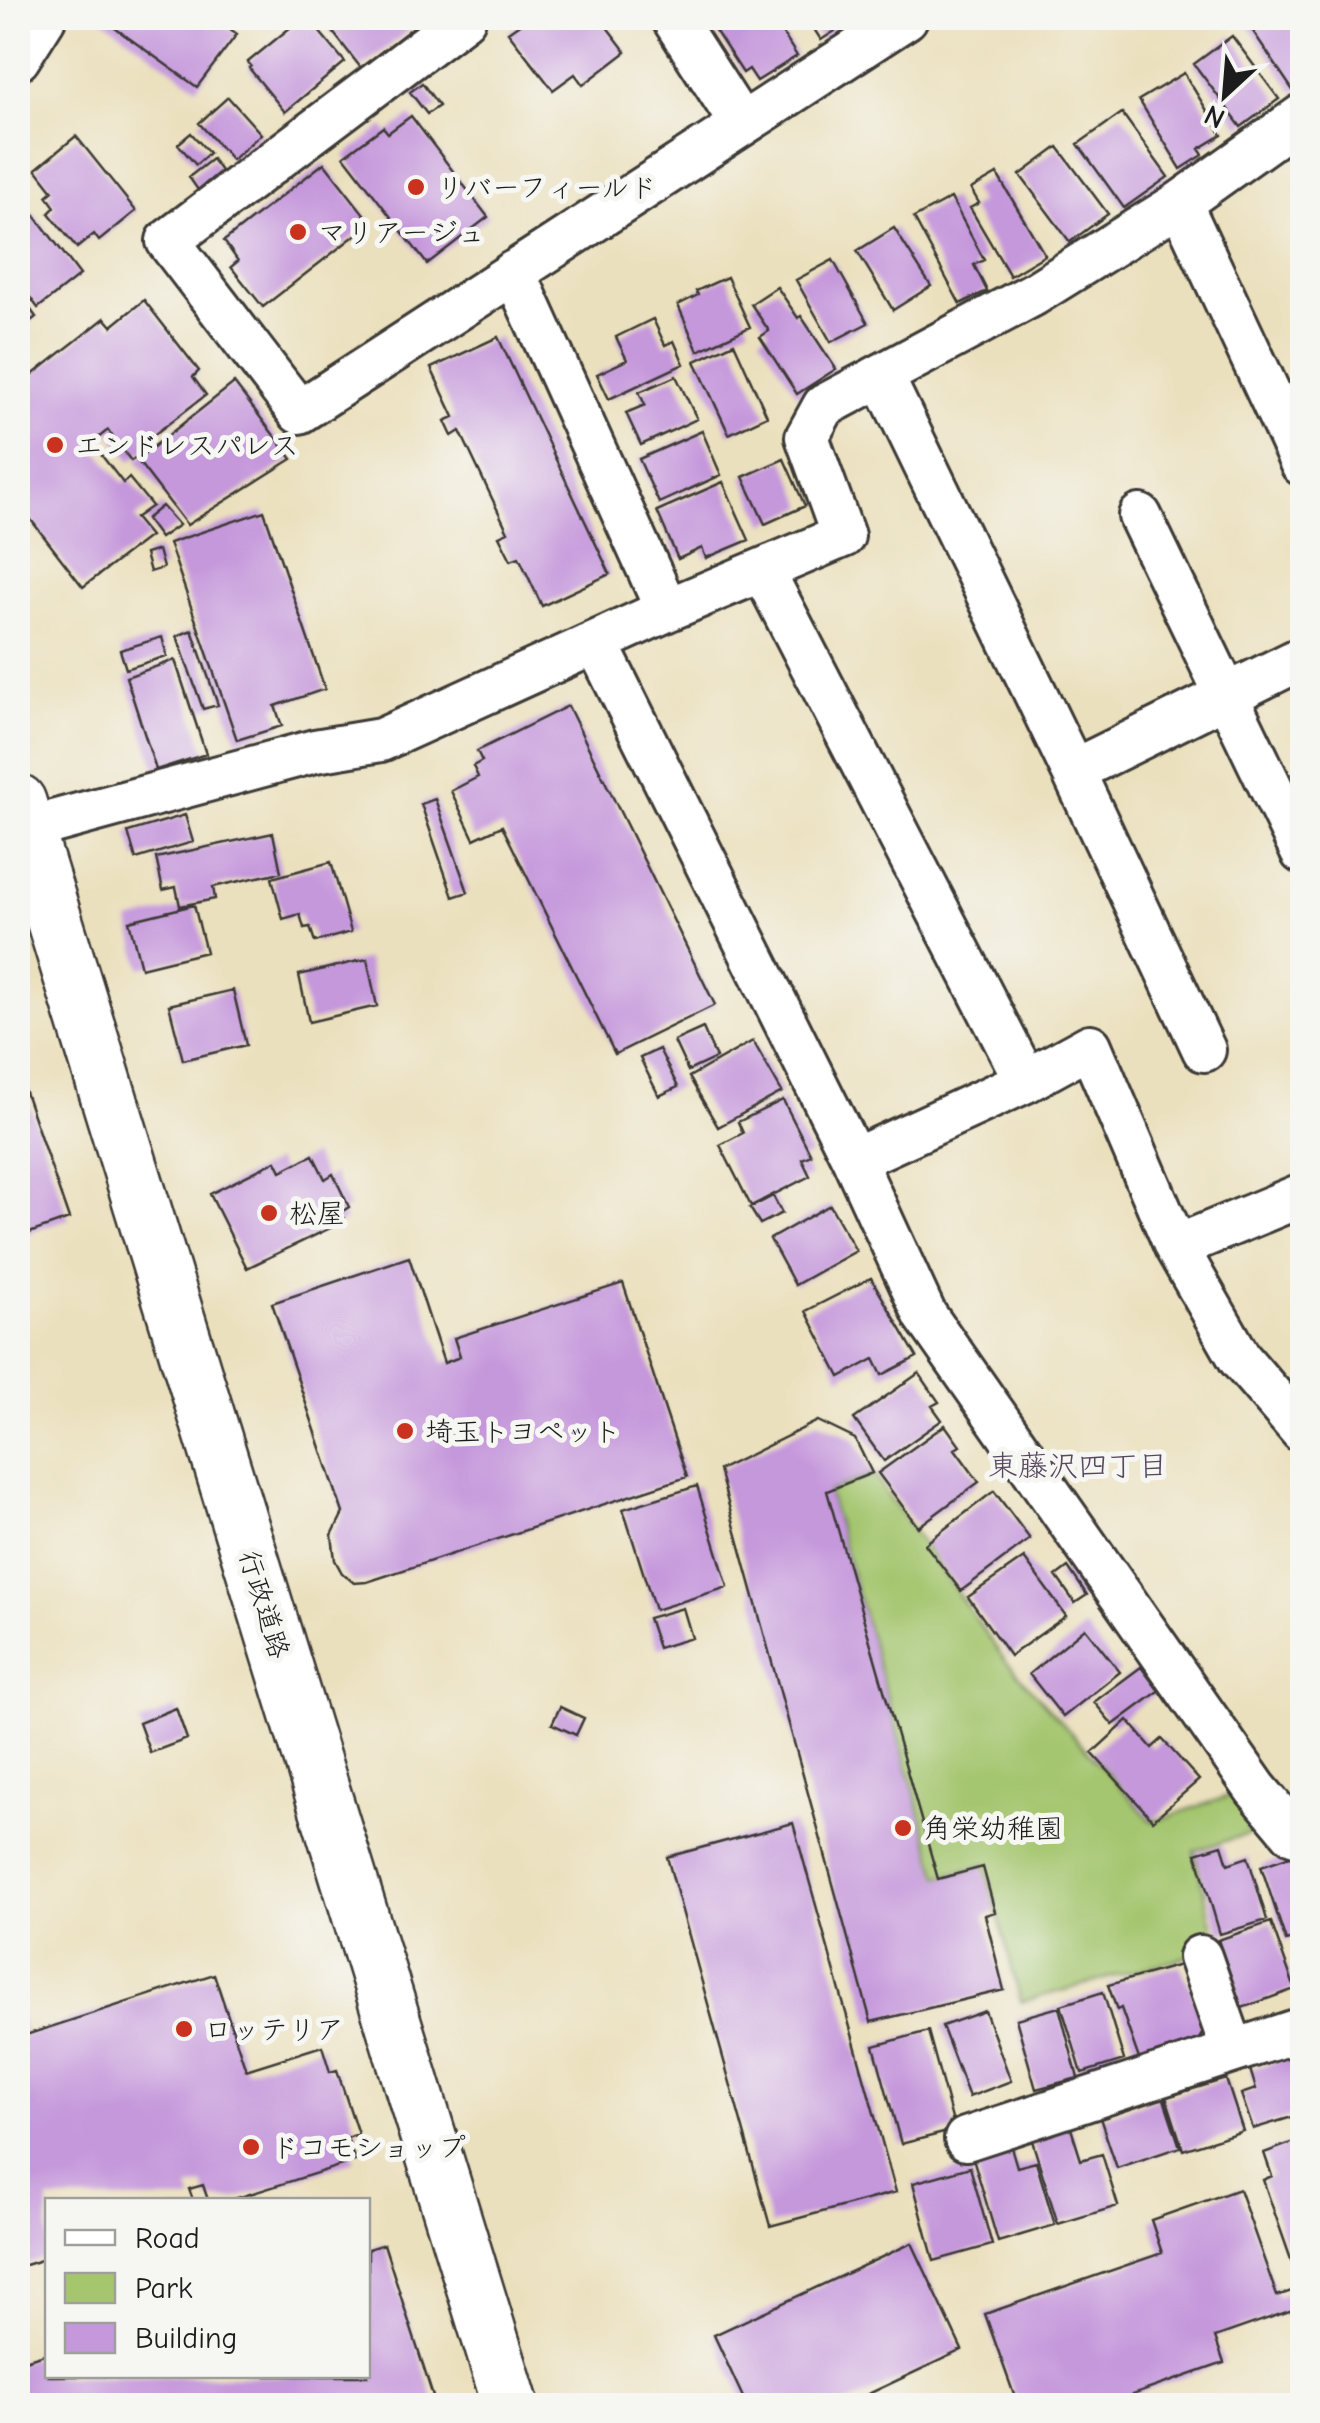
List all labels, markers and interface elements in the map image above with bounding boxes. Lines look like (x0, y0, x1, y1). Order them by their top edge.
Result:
north arrow (1175, 45, 1275, 145)
text: N (1199, 98, 1230, 135)
place label: リバーフィールド (436, 172, 657, 204)
marker: リバーフィールド (405, 176, 427, 198)
place label: マリアージュ (318, 217, 485, 249)
marker: マリアージュ (287, 221, 309, 243)
place label: エンドレスパレス (75, 430, 299, 462)
marker: エンドレスパレス (44, 434, 66, 456)
place label: 松屋 (289, 1198, 345, 1230)
marker: 松屋 (258, 1202, 280, 1224)
place label: 埼玉トヨペット (425, 1416, 621, 1448)
marker: 埼玉トヨペット (394, 1420, 416, 1442)
district label: 東藤沢四丁目 (988, 1449, 1168, 1484)
street label: 行政道路 (232, 1546, 296, 1663)
place label: 角栄幼稚園 (923, 1813, 1063, 1845)
marker: 角栄幼稚園 (892, 1817, 914, 1839)
place label: ロッテリア (204, 2014, 344, 2046)
marker: ロッテリア (173, 2018, 195, 2040)
place label: ドコモショップ (271, 2132, 466, 2164)
marker: ドコモショップ (240, 2136, 262, 2158)
legend (45, 2198, 370, 2378)
text: Road (135, 2221, 200, 2256)
text: Park (135, 2271, 193, 2306)
text: Building (135, 2321, 238, 2356)

